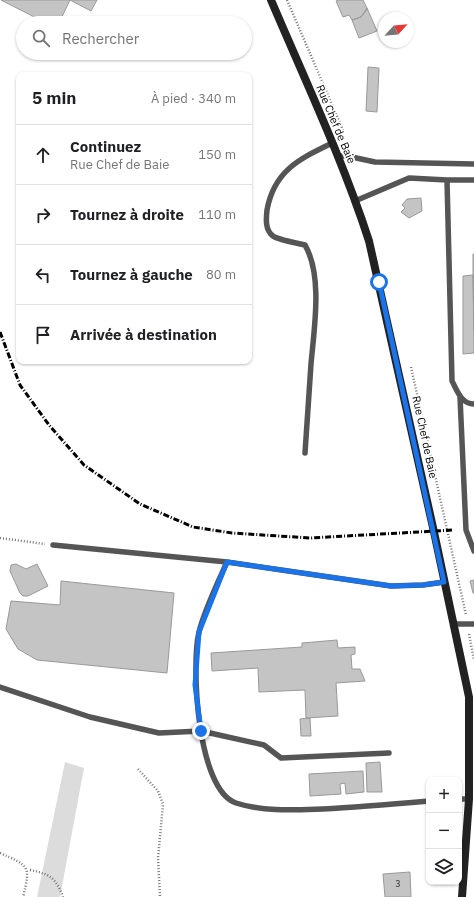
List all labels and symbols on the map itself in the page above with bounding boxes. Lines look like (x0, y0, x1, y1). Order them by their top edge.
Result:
north arrow (378, 12, 414, 48)
street label: Rue Chef de Baie (313, 83, 359, 165)
route start (370, 273, 388, 291)
street label: Rue Chef de Baie (409, 394, 441, 480)
route end (192, 722, 210, 740)
house number: 3 (395, 878, 401, 889)

